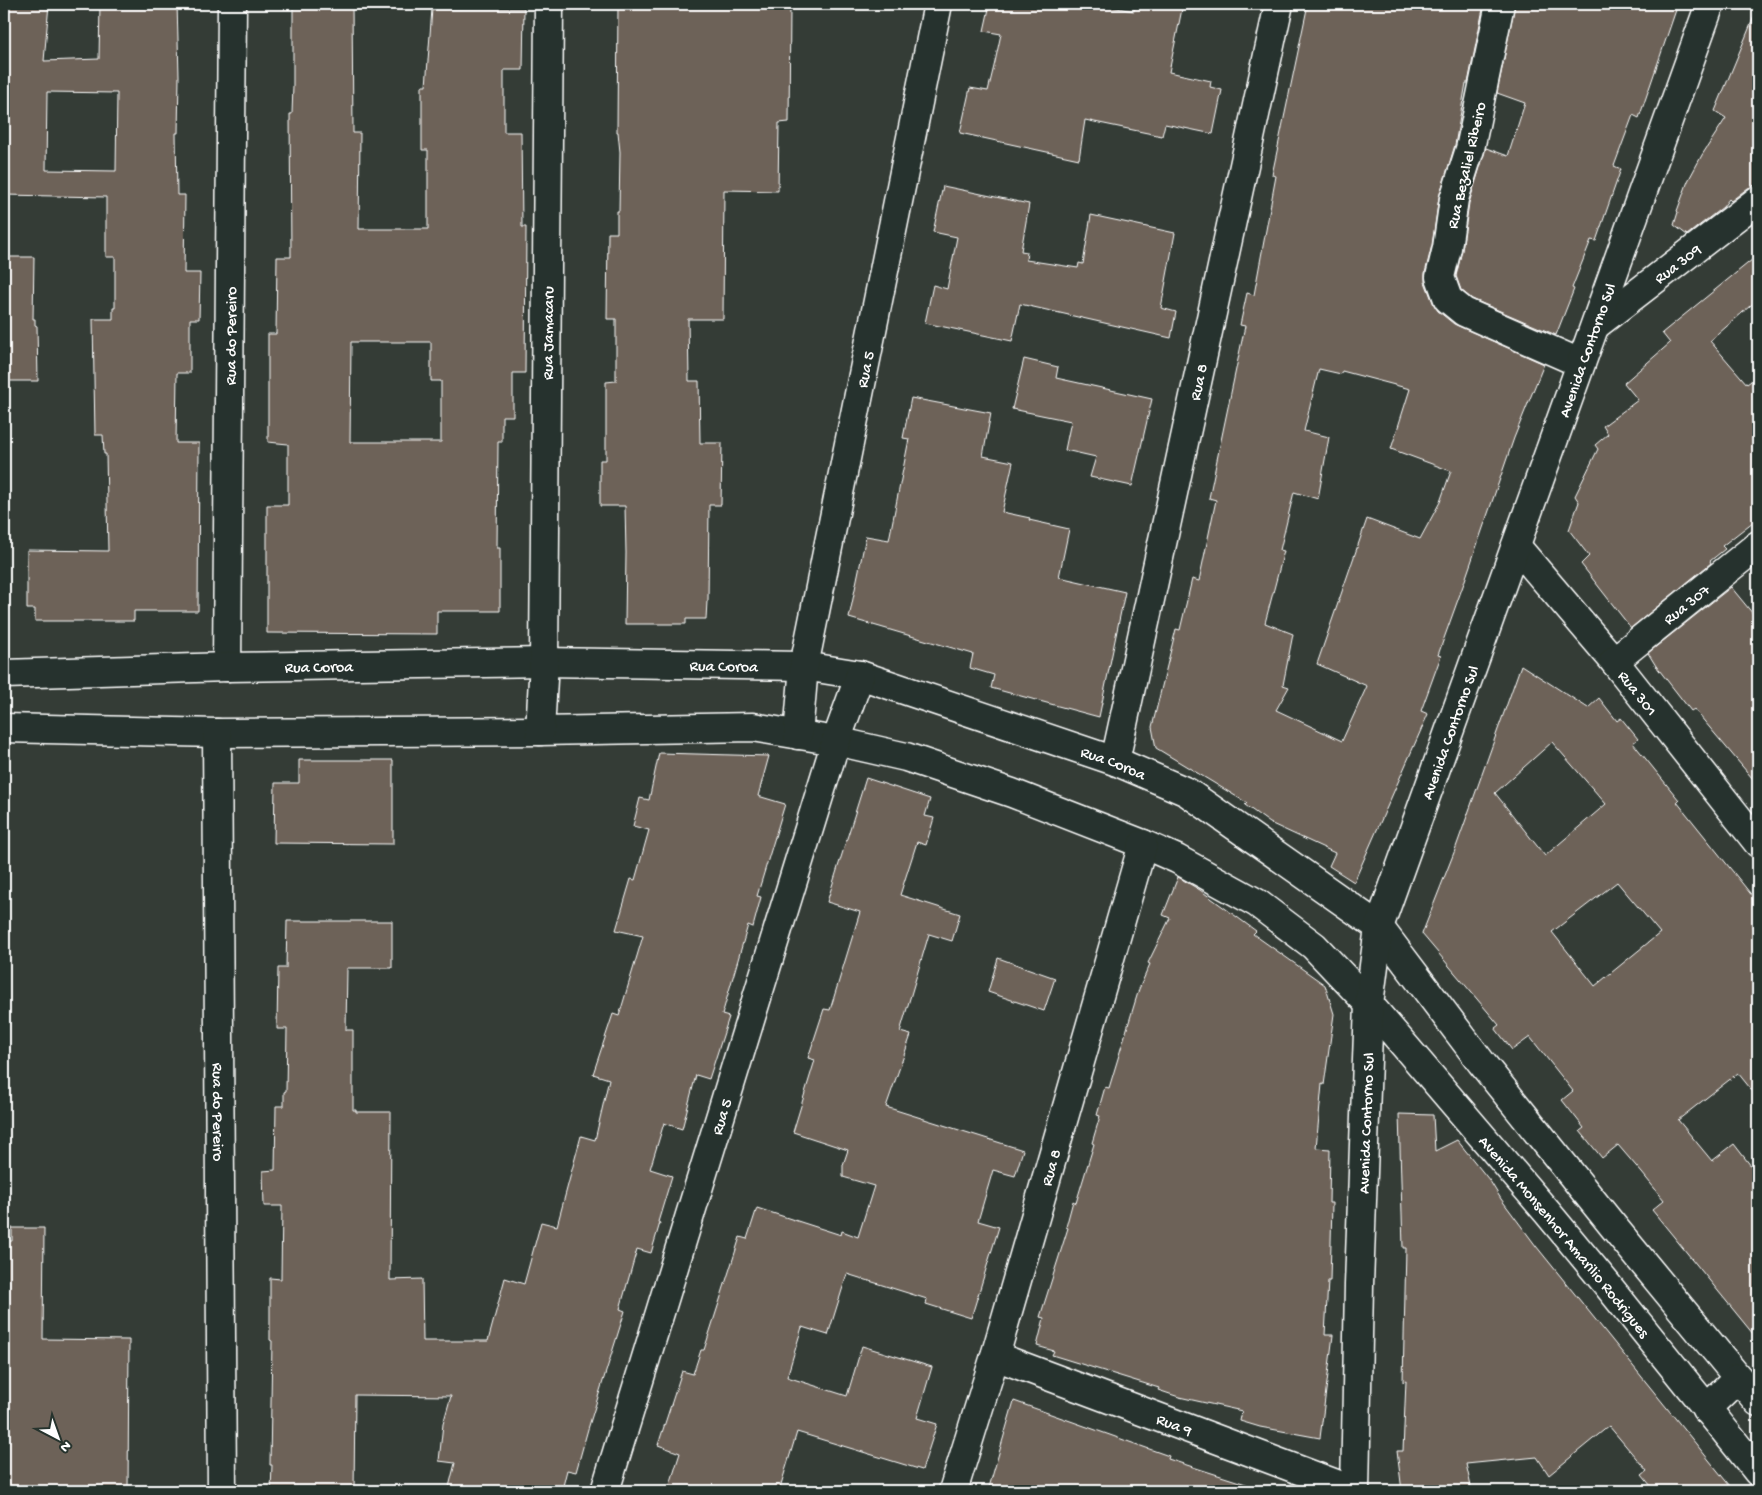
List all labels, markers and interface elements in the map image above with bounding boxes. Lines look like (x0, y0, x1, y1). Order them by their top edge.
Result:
street label: Rua Bezaliel Ribeiro (1445, 101, 1492, 231)
street label: Rua 309 (1652, 241, 1706, 289)
street label: Avenida Contorno Sul (1556, 281, 1622, 421)
street label: Rua Jamacaru (540, 286, 560, 380)
street label: Rua do Pereiro (223, 287, 243, 385)
street label: Rua 5 (855, 350, 880, 390)
street label: Rua 8 (1187, 362, 1214, 403)
street label: Rua 307 (1661, 581, 1715, 630)
street label: Rua Coroa (689, 658, 759, 678)
street label: Rua Coroa (285, 659, 354, 679)
street label: Avenida Contorno Sul (1419, 664, 1485, 803)
street label: Rua 301 (1612, 668, 1660, 721)
street label: Rua Coroa (1077, 744, 1149, 787)
street label: Avenida Contorno Sul (1356, 1052, 1380, 1194)
street label: Rua do Pereiro (206, 1063, 226, 1161)
street label: Rua 5 (709, 1097, 738, 1138)
street label: Avenida Monsenhor Amarilio Rodrigues (1473, 1133, 1653, 1344)
street label: Rua 8 (1039, 1147, 1067, 1189)
street label: Rua 9 (1153, 1411, 1194, 1442)
north arrow (32, 1412, 82, 1462)
text: N (56, 1437, 74, 1455)

